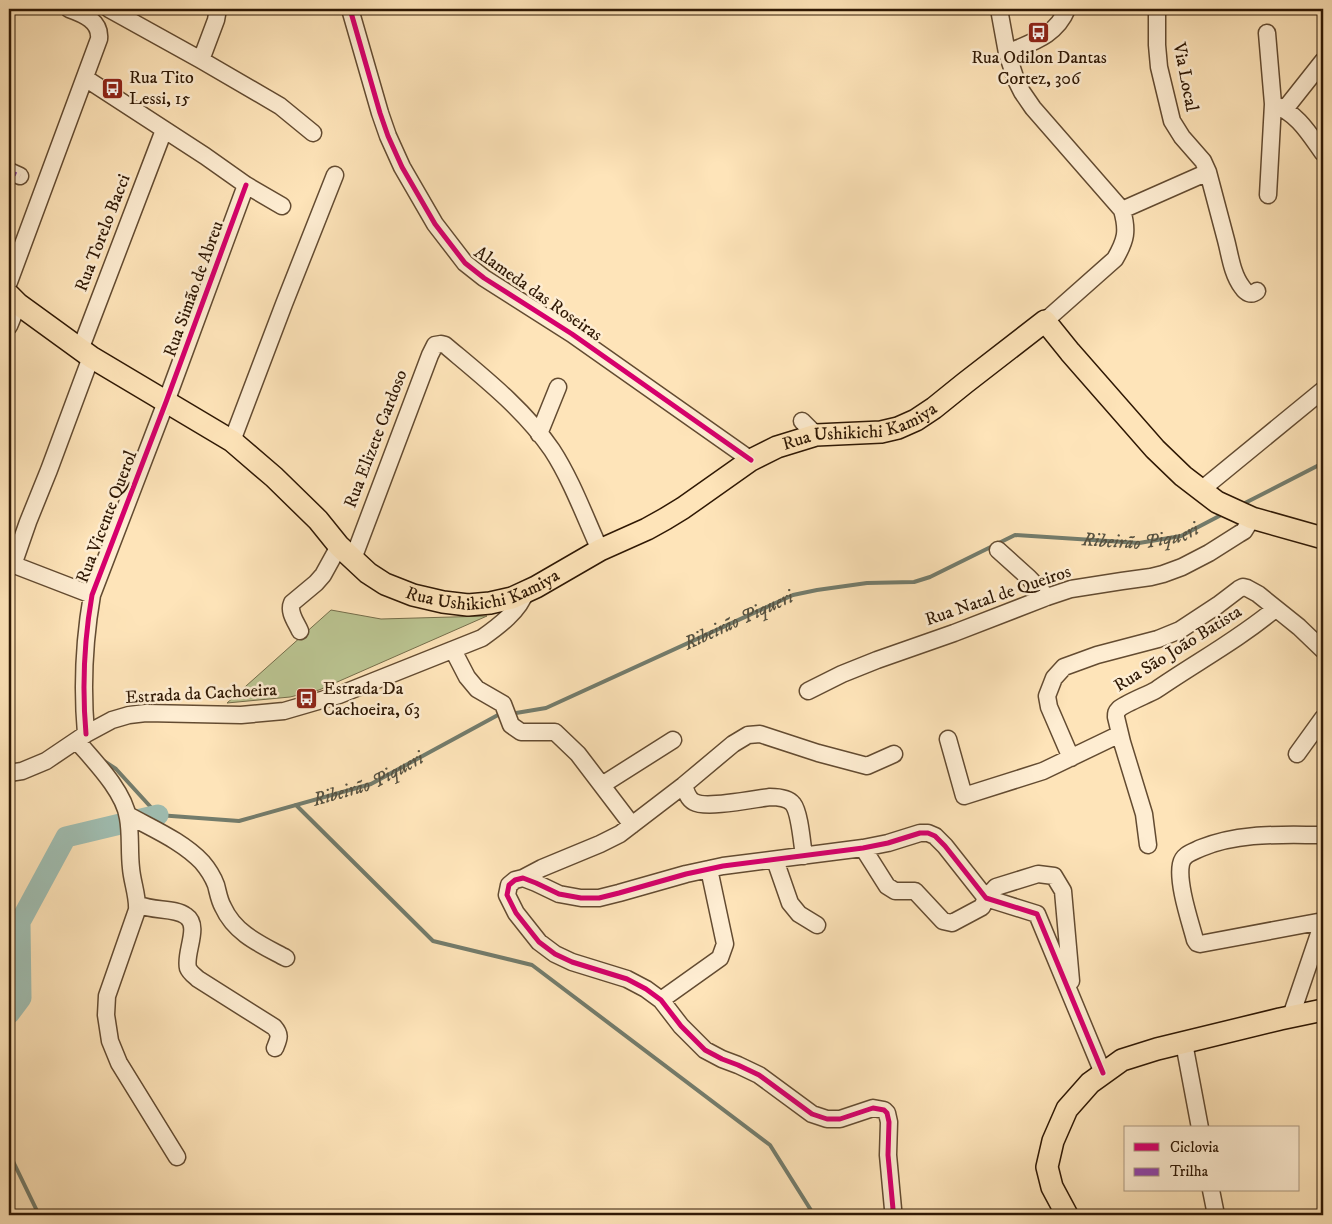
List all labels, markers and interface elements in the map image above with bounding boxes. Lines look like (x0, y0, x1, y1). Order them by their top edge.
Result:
bus stop icon: Rua Odilon Dantas Cortez, 306 (1027, 21, 1051, 45)
street label: Via Local (1167, 40, 1203, 114)
place label: Rua Odilon Dantas Cortez, 306 (971, 47, 1107, 90)
place label: Rua Tito Lessi, 15 (129, 67, 194, 110)
bus stop icon: Rua Tito Lessi, 15 (101, 76, 125, 100)
street label: Rua Torelo Bacci (71, 171, 135, 295)
street label: Rua Simão de Abreu (159, 218, 229, 360)
street label: Alameda das Roseiras (470, 242, 606, 346)
street label: Rua Elizete Cardoso (340, 367, 413, 511)
street label: Rua Ushikichi Kamiya (780, 398, 942, 456)
street label: Rua Vicente Querol (72, 447, 143, 586)
water label: Ribeirão Piqueri (1080, 517, 1204, 555)
street label: Rua Natal de Queiros (922, 561, 1074, 631)
street label: Rua Ushikichi Kamiya (402, 564, 564, 616)
water label: Ribeirão Piqueri (679, 585, 798, 655)
street label: Rua São João Batista (1110, 601, 1246, 697)
place label: Estrada Da Cachoeira, 63 (323, 678, 420, 721)
street label: Estrada da Cachoeira (125, 679, 278, 709)
bus stop icon: Estrada Da Cachoeira, 63 (295, 687, 319, 711)
water label: Ribeirão Piqueri (309, 746, 428, 812)
legend (1124, 1126, 1300, 1192)
text: Ciclovia (1170, 1138, 1219, 1157)
text: Trilha (1170, 1162, 1209, 1181)

